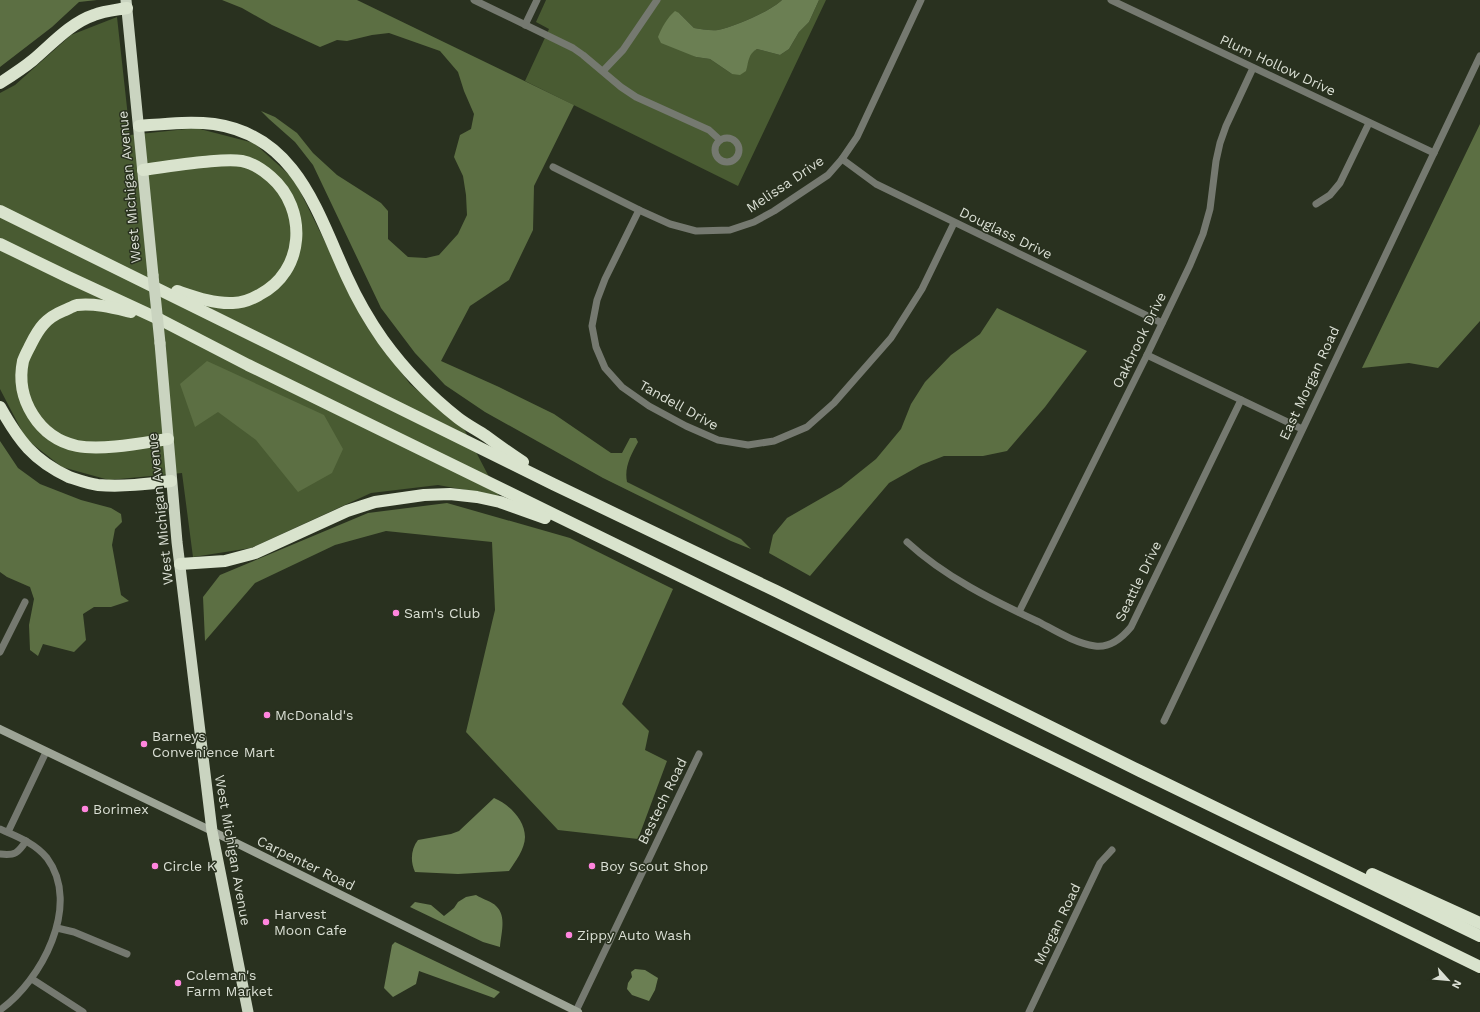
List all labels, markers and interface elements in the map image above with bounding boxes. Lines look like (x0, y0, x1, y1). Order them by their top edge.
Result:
street label: Plum Hollow Drive (1218, 31, 1338, 99)
street label: West Michigan Avenue (114, 110, 144, 264)
street label: Melissa Drive (743, 152, 827, 216)
street label: Douglass Drive (957, 204, 1055, 262)
street label: Oakbrook Drive (1109, 289, 1169, 391)
street label: East Morgan Road (1276, 324, 1342, 442)
street label: Tandell Drive (637, 377, 721, 433)
street label: West Michigan Avenue (144, 432, 176, 586)
street label: Seattle Drive (1112, 538, 1164, 624)
place label: Sam's Club (404, 605, 480, 621)
marker: Sam's Club (391, 608, 401, 618)
place label: McDonald's (275, 707, 353, 723)
marker: McDonald's (262, 710, 272, 720)
place label: Barneys Convenience Mart (152, 728, 275, 760)
marker: Barneys Convenience Mart (139, 739, 149, 749)
street label: Bestech Road (634, 755, 690, 847)
street label: West Michigan Avenue (212, 773, 254, 927)
place label: Borimex (93, 801, 149, 817)
marker: Borimex (80, 804, 90, 814)
street label: Carpenter Road (254, 832, 358, 894)
place label: Circle K (163, 858, 216, 874)
place label: Boy Scout Shop (600, 858, 708, 874)
marker: Circle K (150, 861, 160, 871)
marker: Boy Scout Shop (587, 861, 597, 871)
street label: Morgan Road (1030, 881, 1084, 967)
place label: Harvest Moon Cafe (274, 906, 347, 938)
marker: Harvest Moon Cafe (261, 917, 271, 927)
place label: Zippy Auto Wash (577, 927, 691, 943)
marker: Zippy Auto Wash (564, 930, 574, 940)
north arrow (1428, 960, 1468, 1000)
place label: Coleman's Farm Market (186, 967, 273, 999)
marker: Coleman's Farm Market (173, 978, 183, 988)
text: N (1449, 978, 1464, 991)

